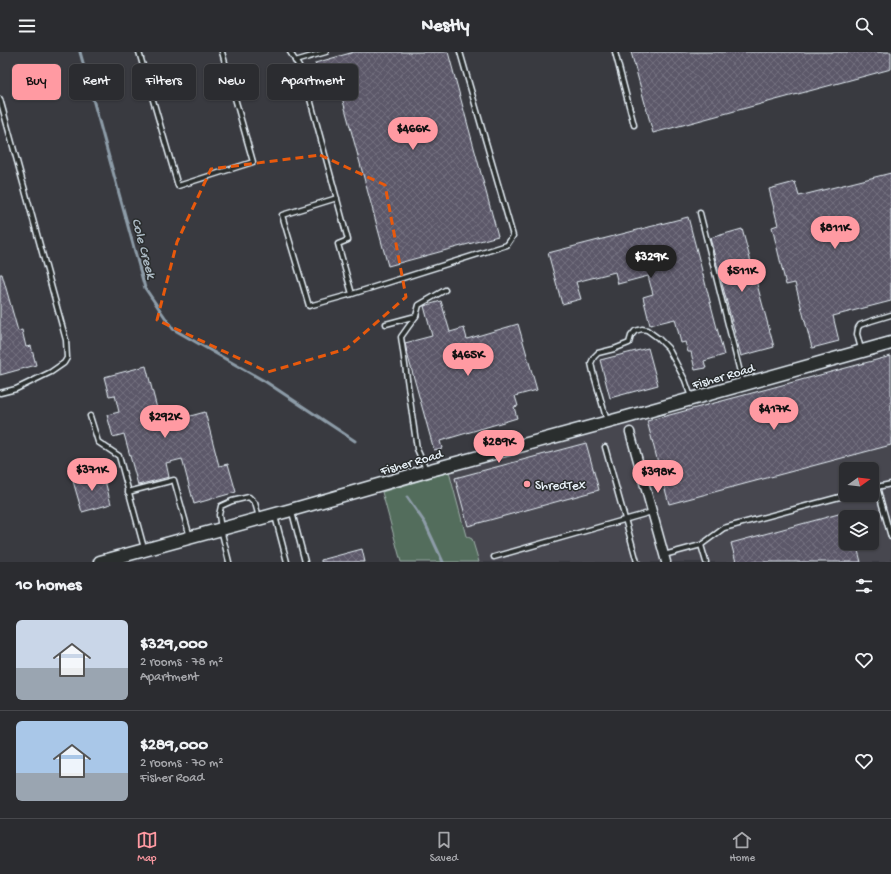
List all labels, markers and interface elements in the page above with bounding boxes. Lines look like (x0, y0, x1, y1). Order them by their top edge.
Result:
icon: menu (16, 15, 38, 37)
icon: search (853, 15, 875, 37)
text: Nestly (422, 16, 469, 37)
chip: Buy (12, 64, 61, 100)
chip: Rent (69, 64, 124, 100)
chip: Filters (132, 64, 196, 100)
chip: New (204, 64, 259, 100)
chip: Apartment (267, 64, 358, 100)
pin: $466K (385, 117, 441, 151)
text: $466K (397, 122, 429, 137)
pin: $811K (807, 216, 863, 250)
water label: Cole Creek (126, 217, 159, 282)
text: $811K (820, 221, 850, 236)
pin: $329K (623, 245, 679, 279)
text: $329K (635, 250, 667, 265)
pin: $511K (714, 259, 770, 293)
text: $511K (727, 264, 757, 279)
pin: $465K (440, 343, 496, 377)
text: $465K (452, 348, 484, 363)
street label: Fisher Road (690, 361, 758, 394)
pin: $417K (746, 397, 802, 431)
text: $417K (758, 402, 790, 417)
pin: $292K (137, 405, 193, 439)
text: $292K (149, 410, 181, 425)
pin: $289K (471, 430, 527, 464)
text: $289K (482, 435, 516, 450)
street label: Fisher Road (378, 447, 446, 480)
pin: $371K (64, 458, 120, 492)
pin: $398K (630, 460, 686, 494)
north arrow (839, 462, 879, 502)
map controls (839, 462, 879, 550)
text: $371K (76, 463, 108, 478)
text: $398K (641, 465, 675, 480)
marker: ShredTex (522, 479, 532, 489)
place label: ShredTex (535, 479, 586, 494)
button: layers (839, 510, 879, 550)
icon: filters (853, 575, 875, 597)
text: 10 homes (16, 576, 82, 596)
text: $329,000 (140, 635, 208, 655)
icon: home (48, 636, 96, 684)
icon: heart (853, 649, 875, 671)
text: 2 rooms · 78 m² (140, 655, 223, 670)
text: Apartment (140, 670, 199, 685)
text: $289,000 (140, 736, 208, 756)
icon: home (48, 737, 96, 785)
icon: heart (853, 750, 875, 772)
text: 2 rooms · 70 m² (140, 756, 223, 771)
text: Fisher Road (140, 771, 204, 786)
tab: Map (136, 829, 158, 865)
tab: Saved (430, 829, 458, 865)
tab: Home (730, 829, 755, 865)

